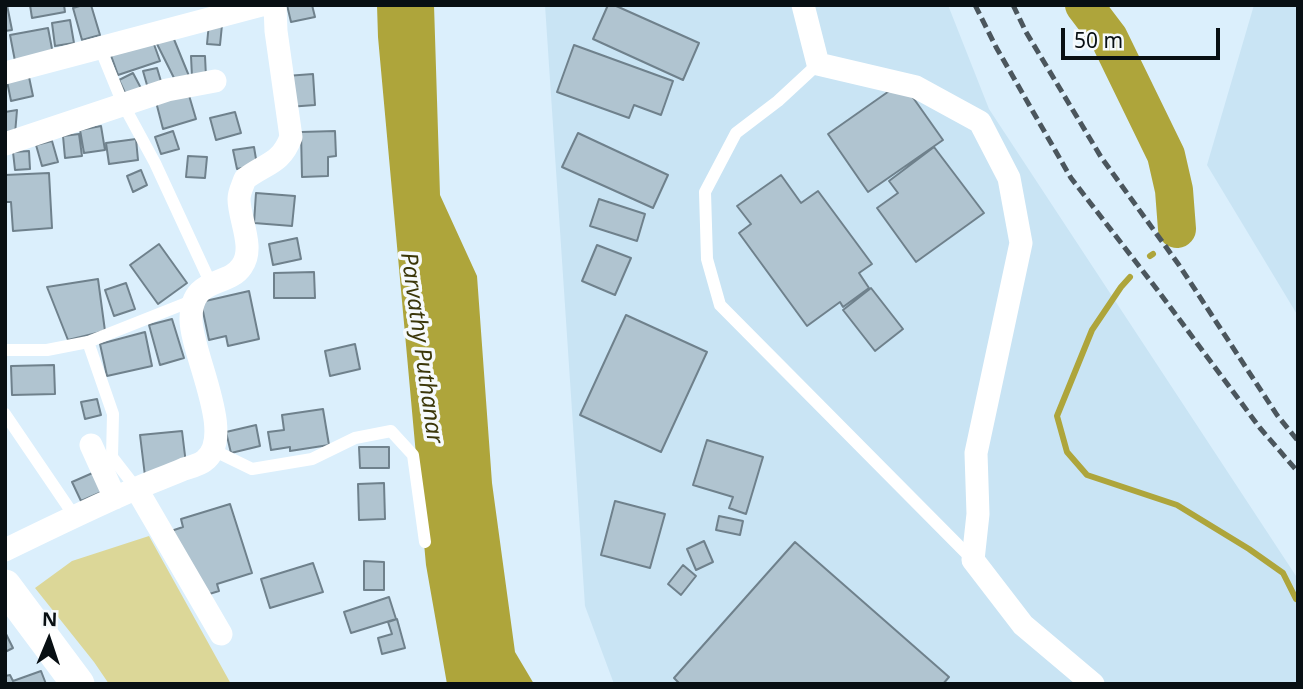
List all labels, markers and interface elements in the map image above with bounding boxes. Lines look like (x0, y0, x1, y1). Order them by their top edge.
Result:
scale bar (1065, 14, 1224, 58)
text: 50 m (1074, 26, 1123, 54)
water label: Parvathy Puthanar (394, 251, 448, 445)
north arrow (14, 605, 84, 675)
text: N (42, 606, 58, 632)

